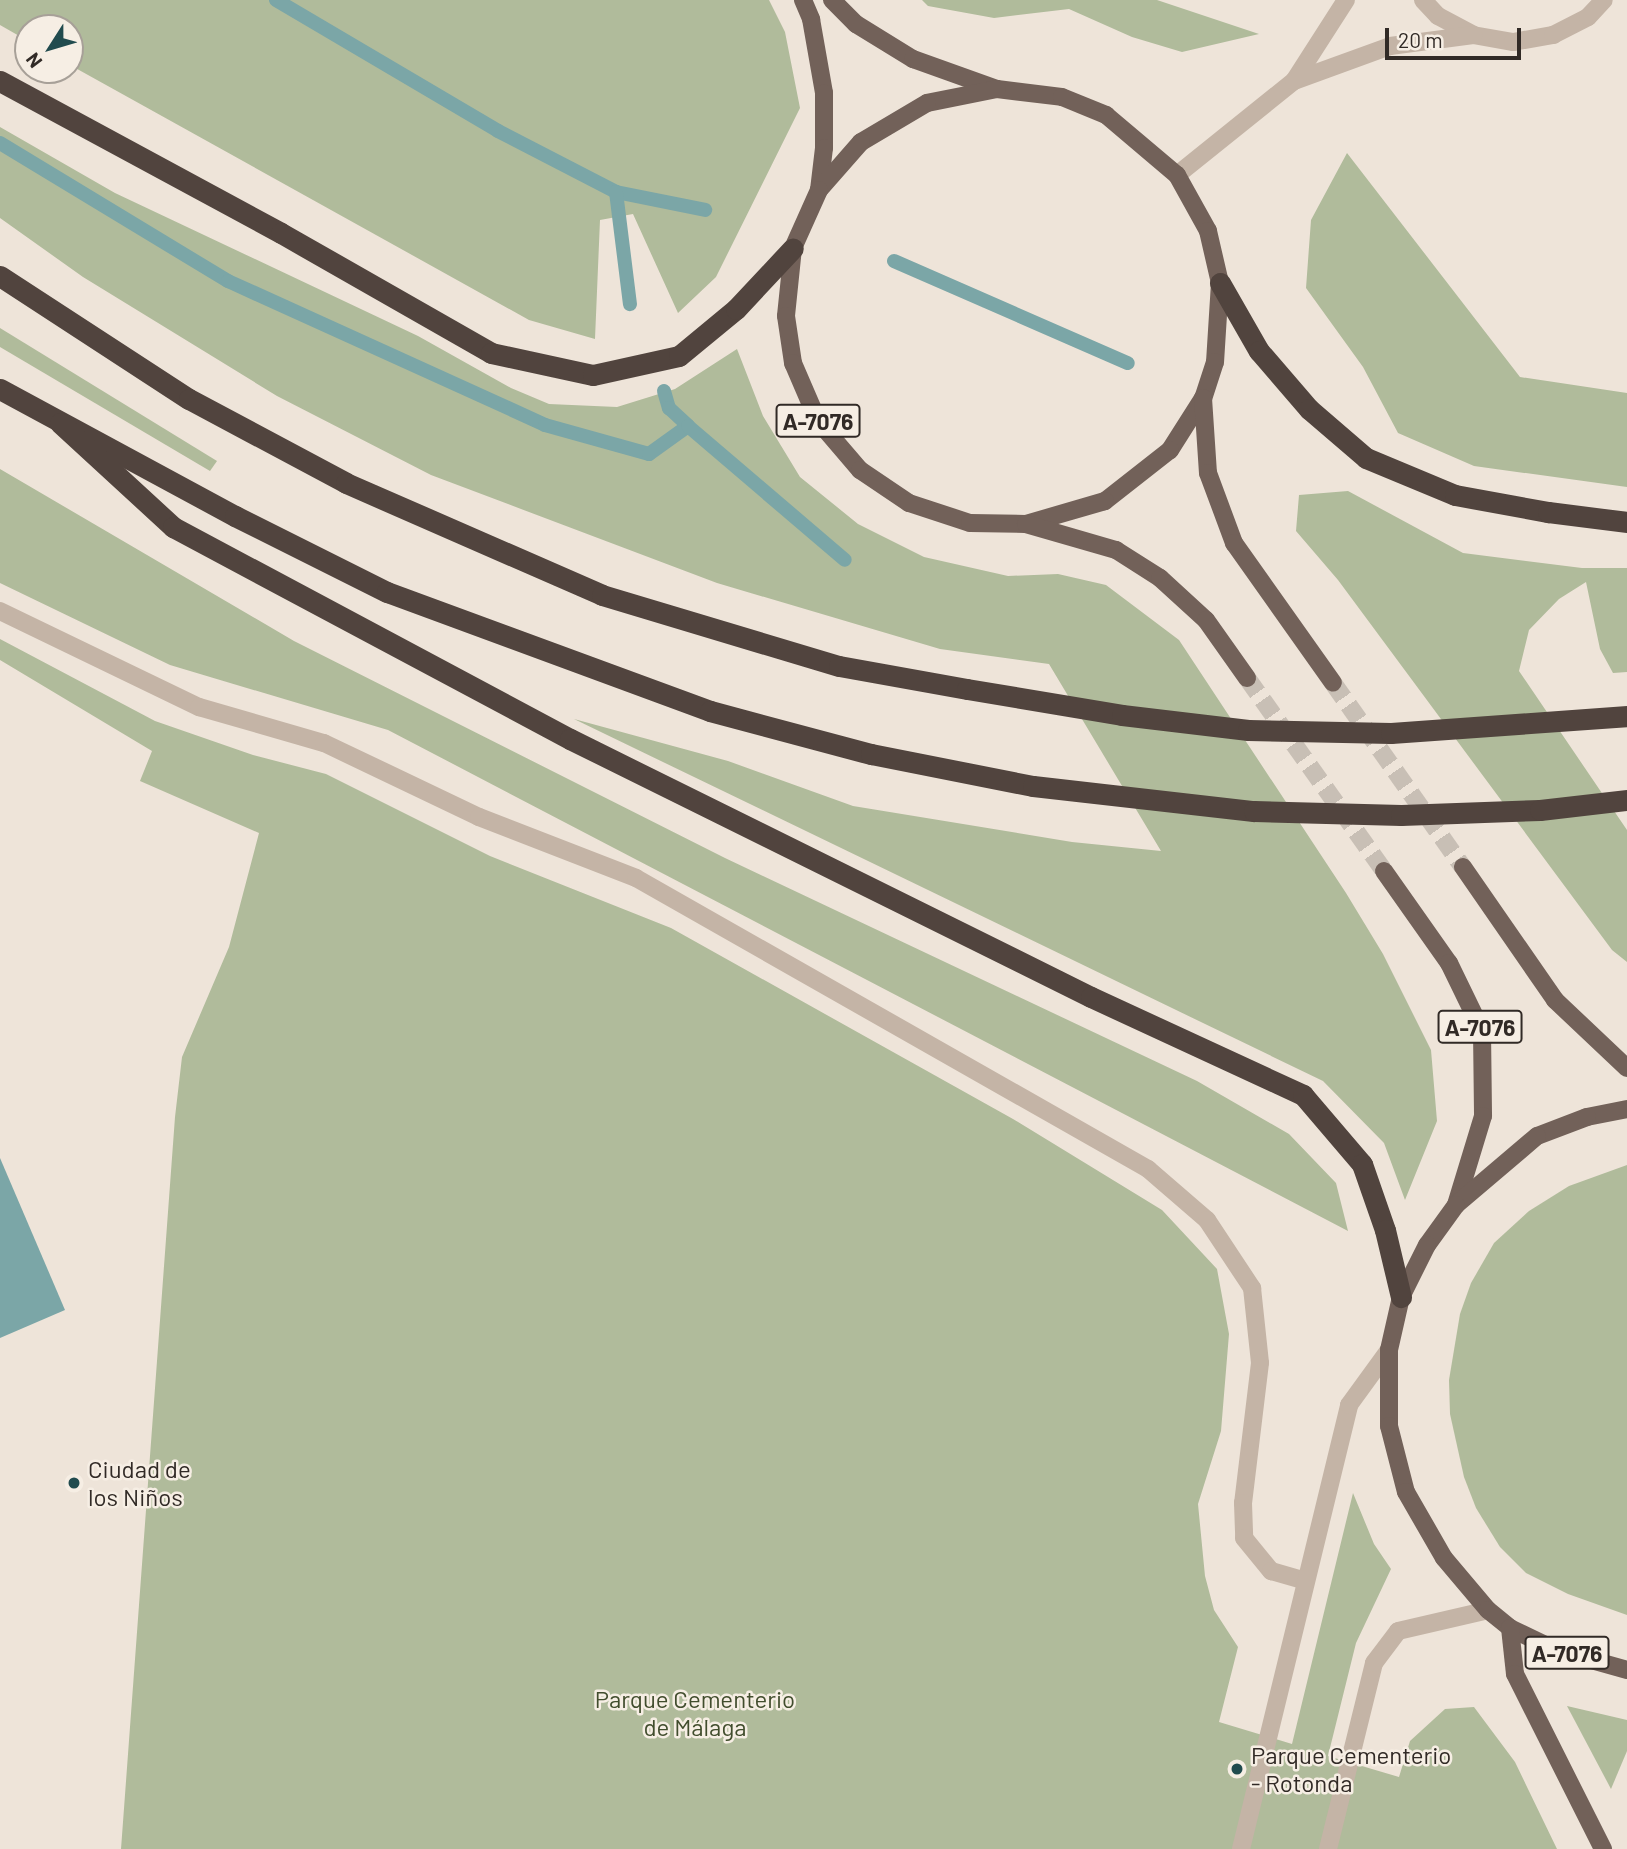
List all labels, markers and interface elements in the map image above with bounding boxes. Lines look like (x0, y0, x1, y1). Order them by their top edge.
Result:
north arrow (14, 14, 84, 84)
scale bar (1389, 14, 1526, 58)
text: 20 m (1398, 27, 1443, 52)
text: N (20, 49, 46, 73)
road number: A-7076 (774, 402, 862, 440)
road number: A-7076 (1436, 1008, 1524, 1046)
place label: Ciudad de los Niños (88, 1455, 191, 1511)
marker: Ciudad de los Niños (66, 1475, 82, 1491)
road number: A-7076 (1523, 1634, 1611, 1672)
park label: Parque Cementerio de Málaga (595, 1685, 795, 1741)
place label: Parque Cementerio - Rotonda (1251, 1741, 1451, 1797)
marker: Parque Cementerio - Rotonda (1229, 1761, 1245, 1777)

